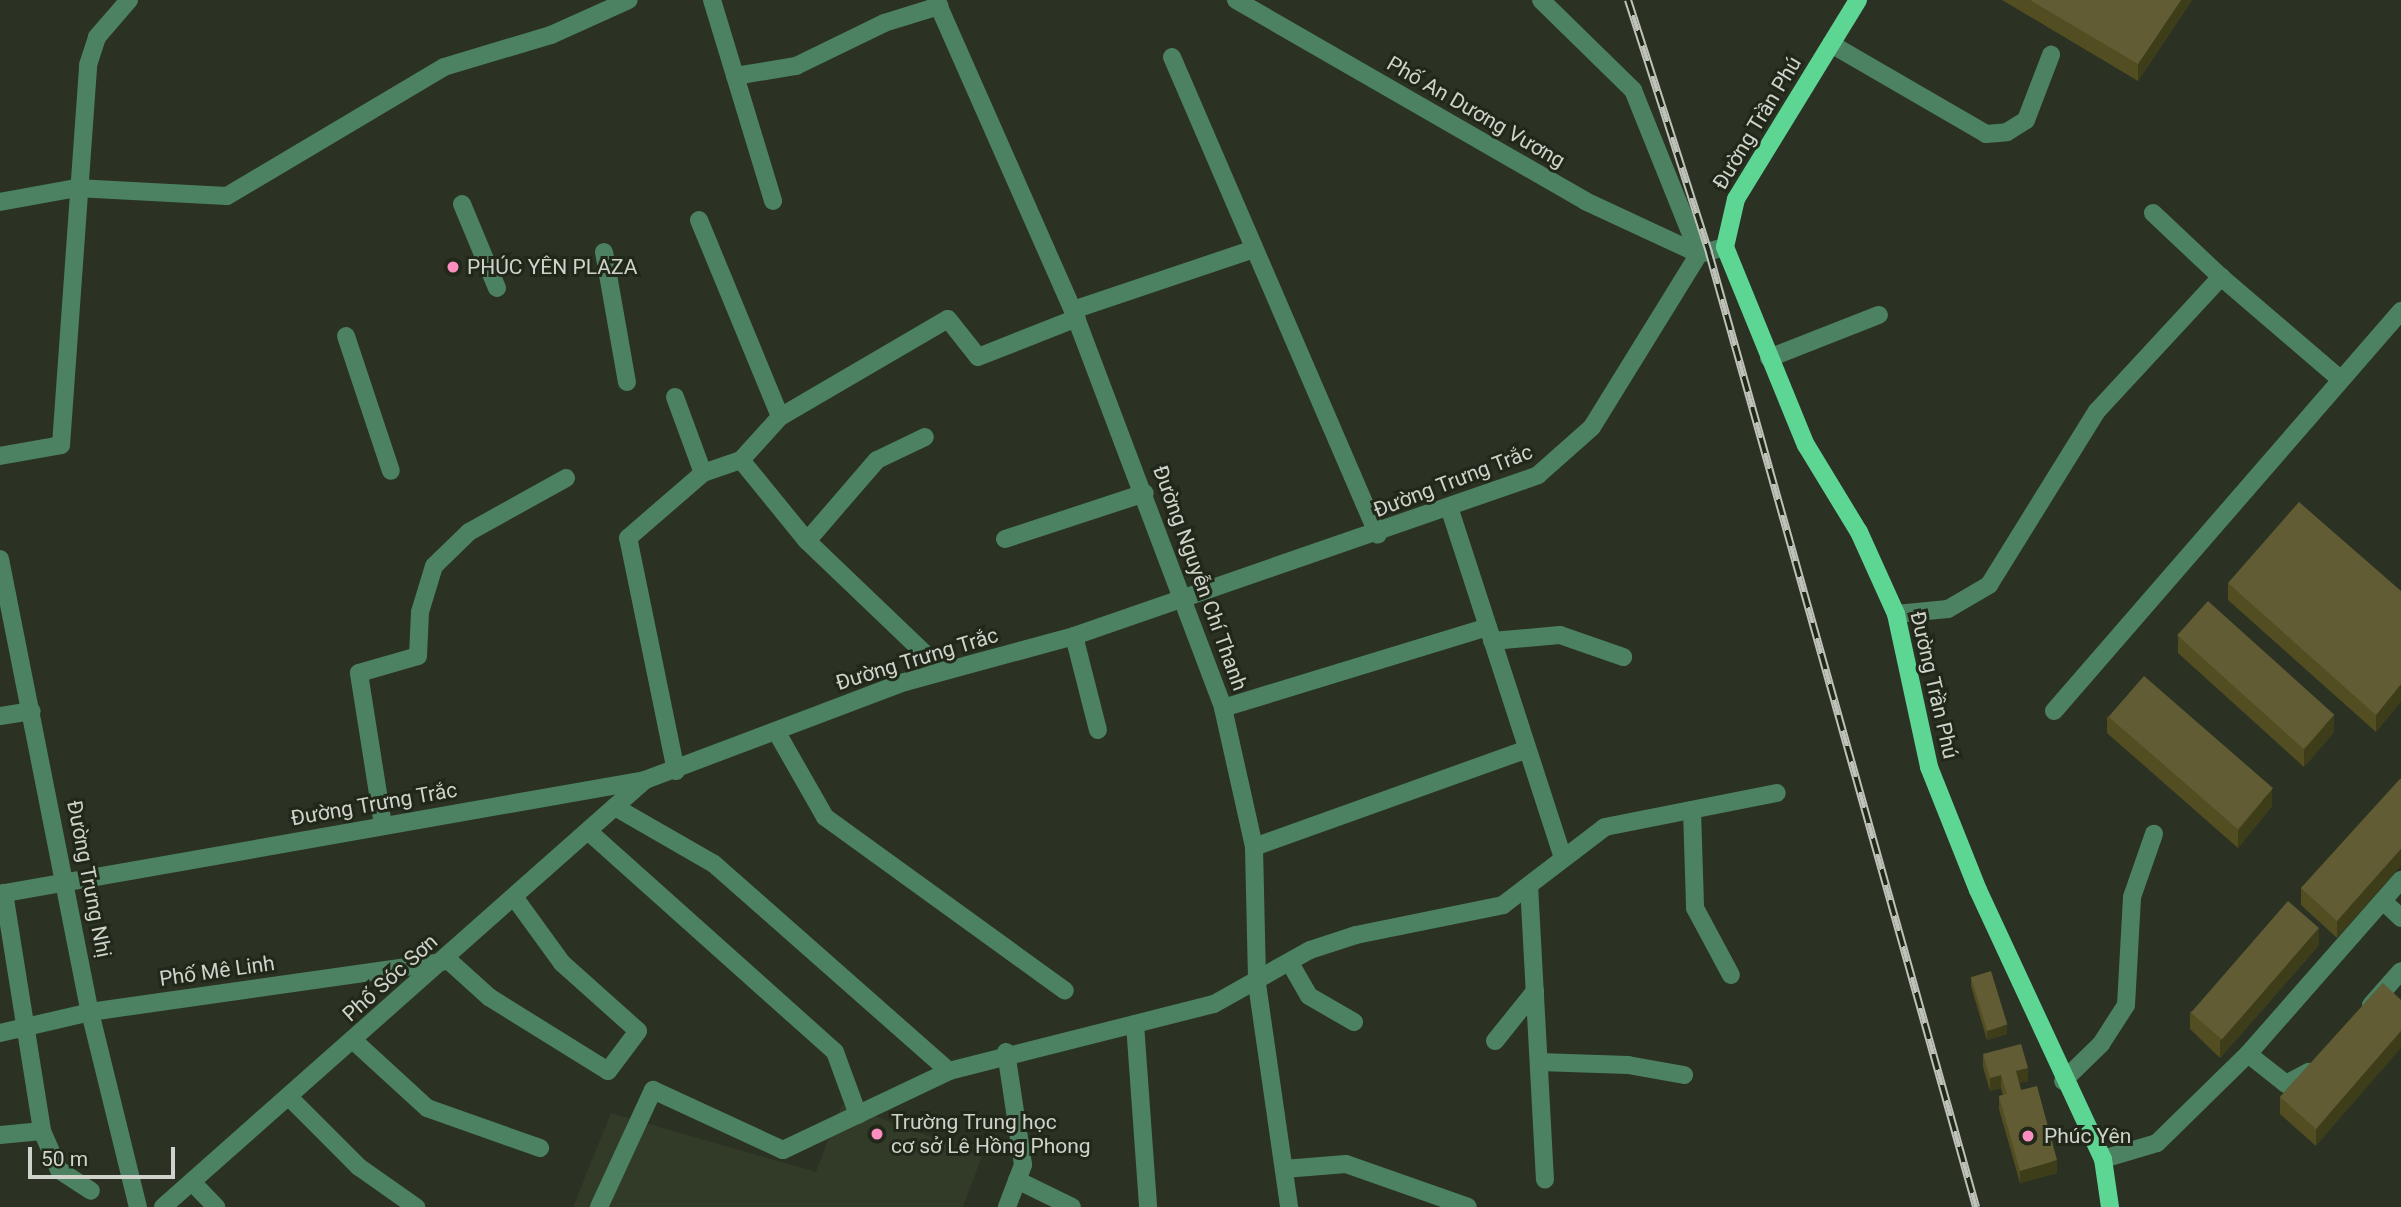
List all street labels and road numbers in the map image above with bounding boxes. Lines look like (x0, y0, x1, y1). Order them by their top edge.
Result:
street label: Phố An Dương Vương (1383, 51, 1569, 173)
street label: Đường Trần Phú (1707, 52, 1807, 194)
street label: Đường Trưng Trắc (1370, 439, 1536, 523)
street label: Đường Nguyễn Chí Thanh (1147, 462, 1253, 694)
street label: Đường Trần Phú (1905, 609, 1963, 761)
street label: Đường Trưng Trắc (832, 622, 1002, 696)
street label: Đường Trưng Trắc (289, 777, 459, 831)
street label: Đường Trưng Nhị (61, 798, 117, 960)
street label: Phố Sóc Sơn (337, 929, 443, 1027)
street label: Phố Mê Linh (158, 950, 276, 992)

